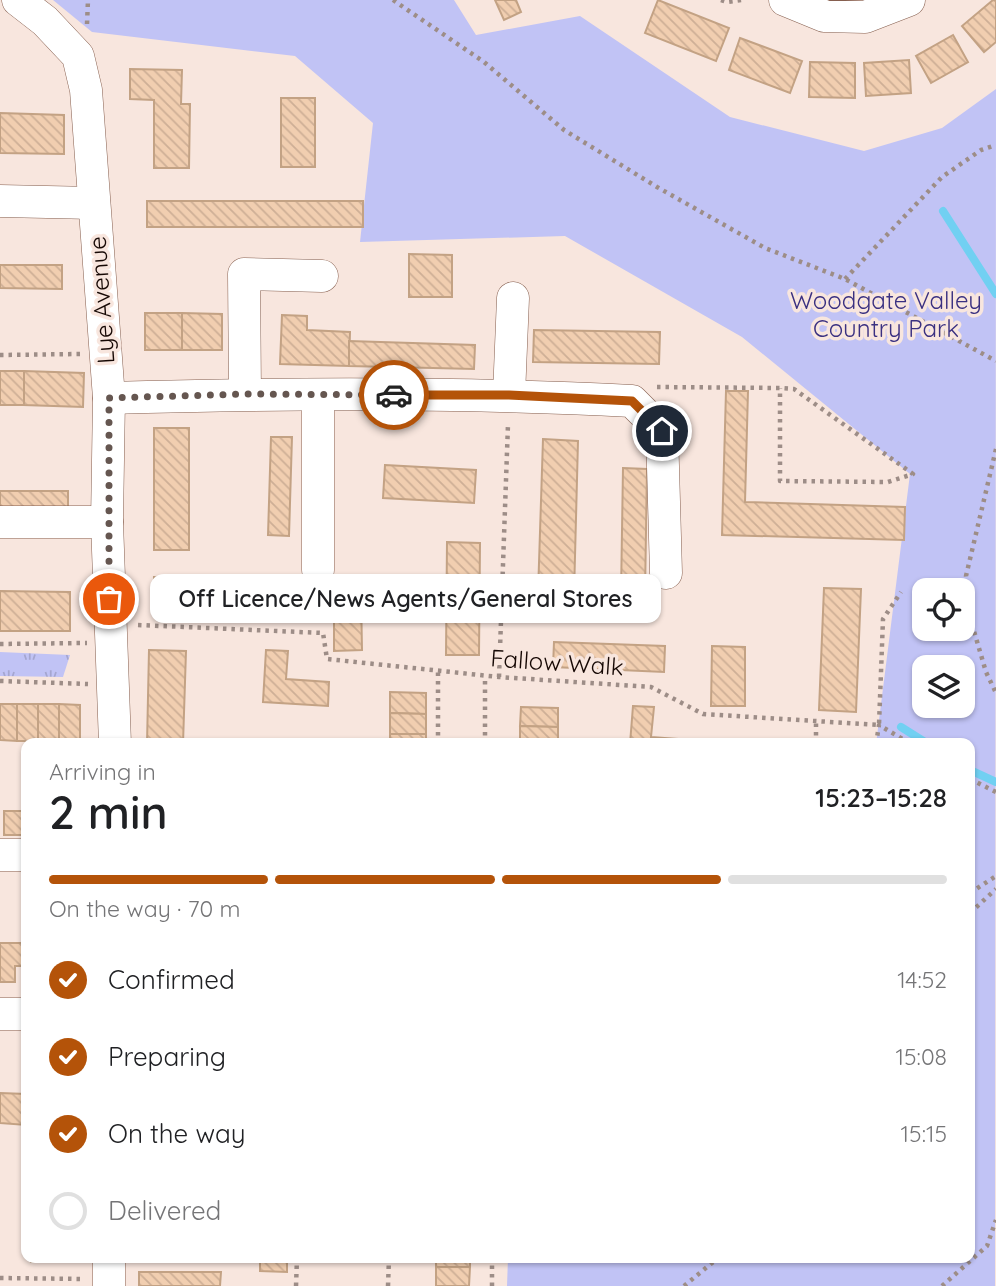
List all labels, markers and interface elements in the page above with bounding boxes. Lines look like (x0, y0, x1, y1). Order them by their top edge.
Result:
street label: Lye Avenue (82, 235, 120, 365)
park label: Woodgate Valley Country Park (790, 285, 982, 343)
courier (359, 360, 429, 430)
icon: car (375, 376, 413, 414)
pin (632, 401, 692, 461)
icon: home (643, 412, 681, 450)
pin (79, 569, 139, 629)
callout: Off Licence/News Agents/General Stores (151, 574, 662, 624)
map controls (912, 578, 975, 718)
button: locate (912, 578, 975, 641)
icon: bag (90, 580, 128, 618)
text: Off Licence/News Agents/General Stores (179, 584, 632, 613)
street label: Fallow Walk (489, 642, 625, 682)
button: layers (912, 655, 975, 718)
text: Arriving in (49, 757, 156, 786)
text: 15:23–15:28 (815, 781, 947, 814)
text: 2 min (49, 783, 168, 841)
text: On the way · 70 m (49, 894, 241, 923)
icon: check (49, 961, 87, 999)
text: Confirmed (108, 963, 235, 996)
text: 14:52 (897, 965, 947, 994)
icon: check (49, 1038, 87, 1076)
text: Preparing (108, 1040, 226, 1073)
text: 15:08 (896, 1042, 947, 1071)
icon: check (49, 1115, 87, 1153)
text: On the way (108, 1117, 246, 1150)
text: 15:15 (901, 1119, 947, 1148)
text: Delivered (108, 1194, 221, 1227)

